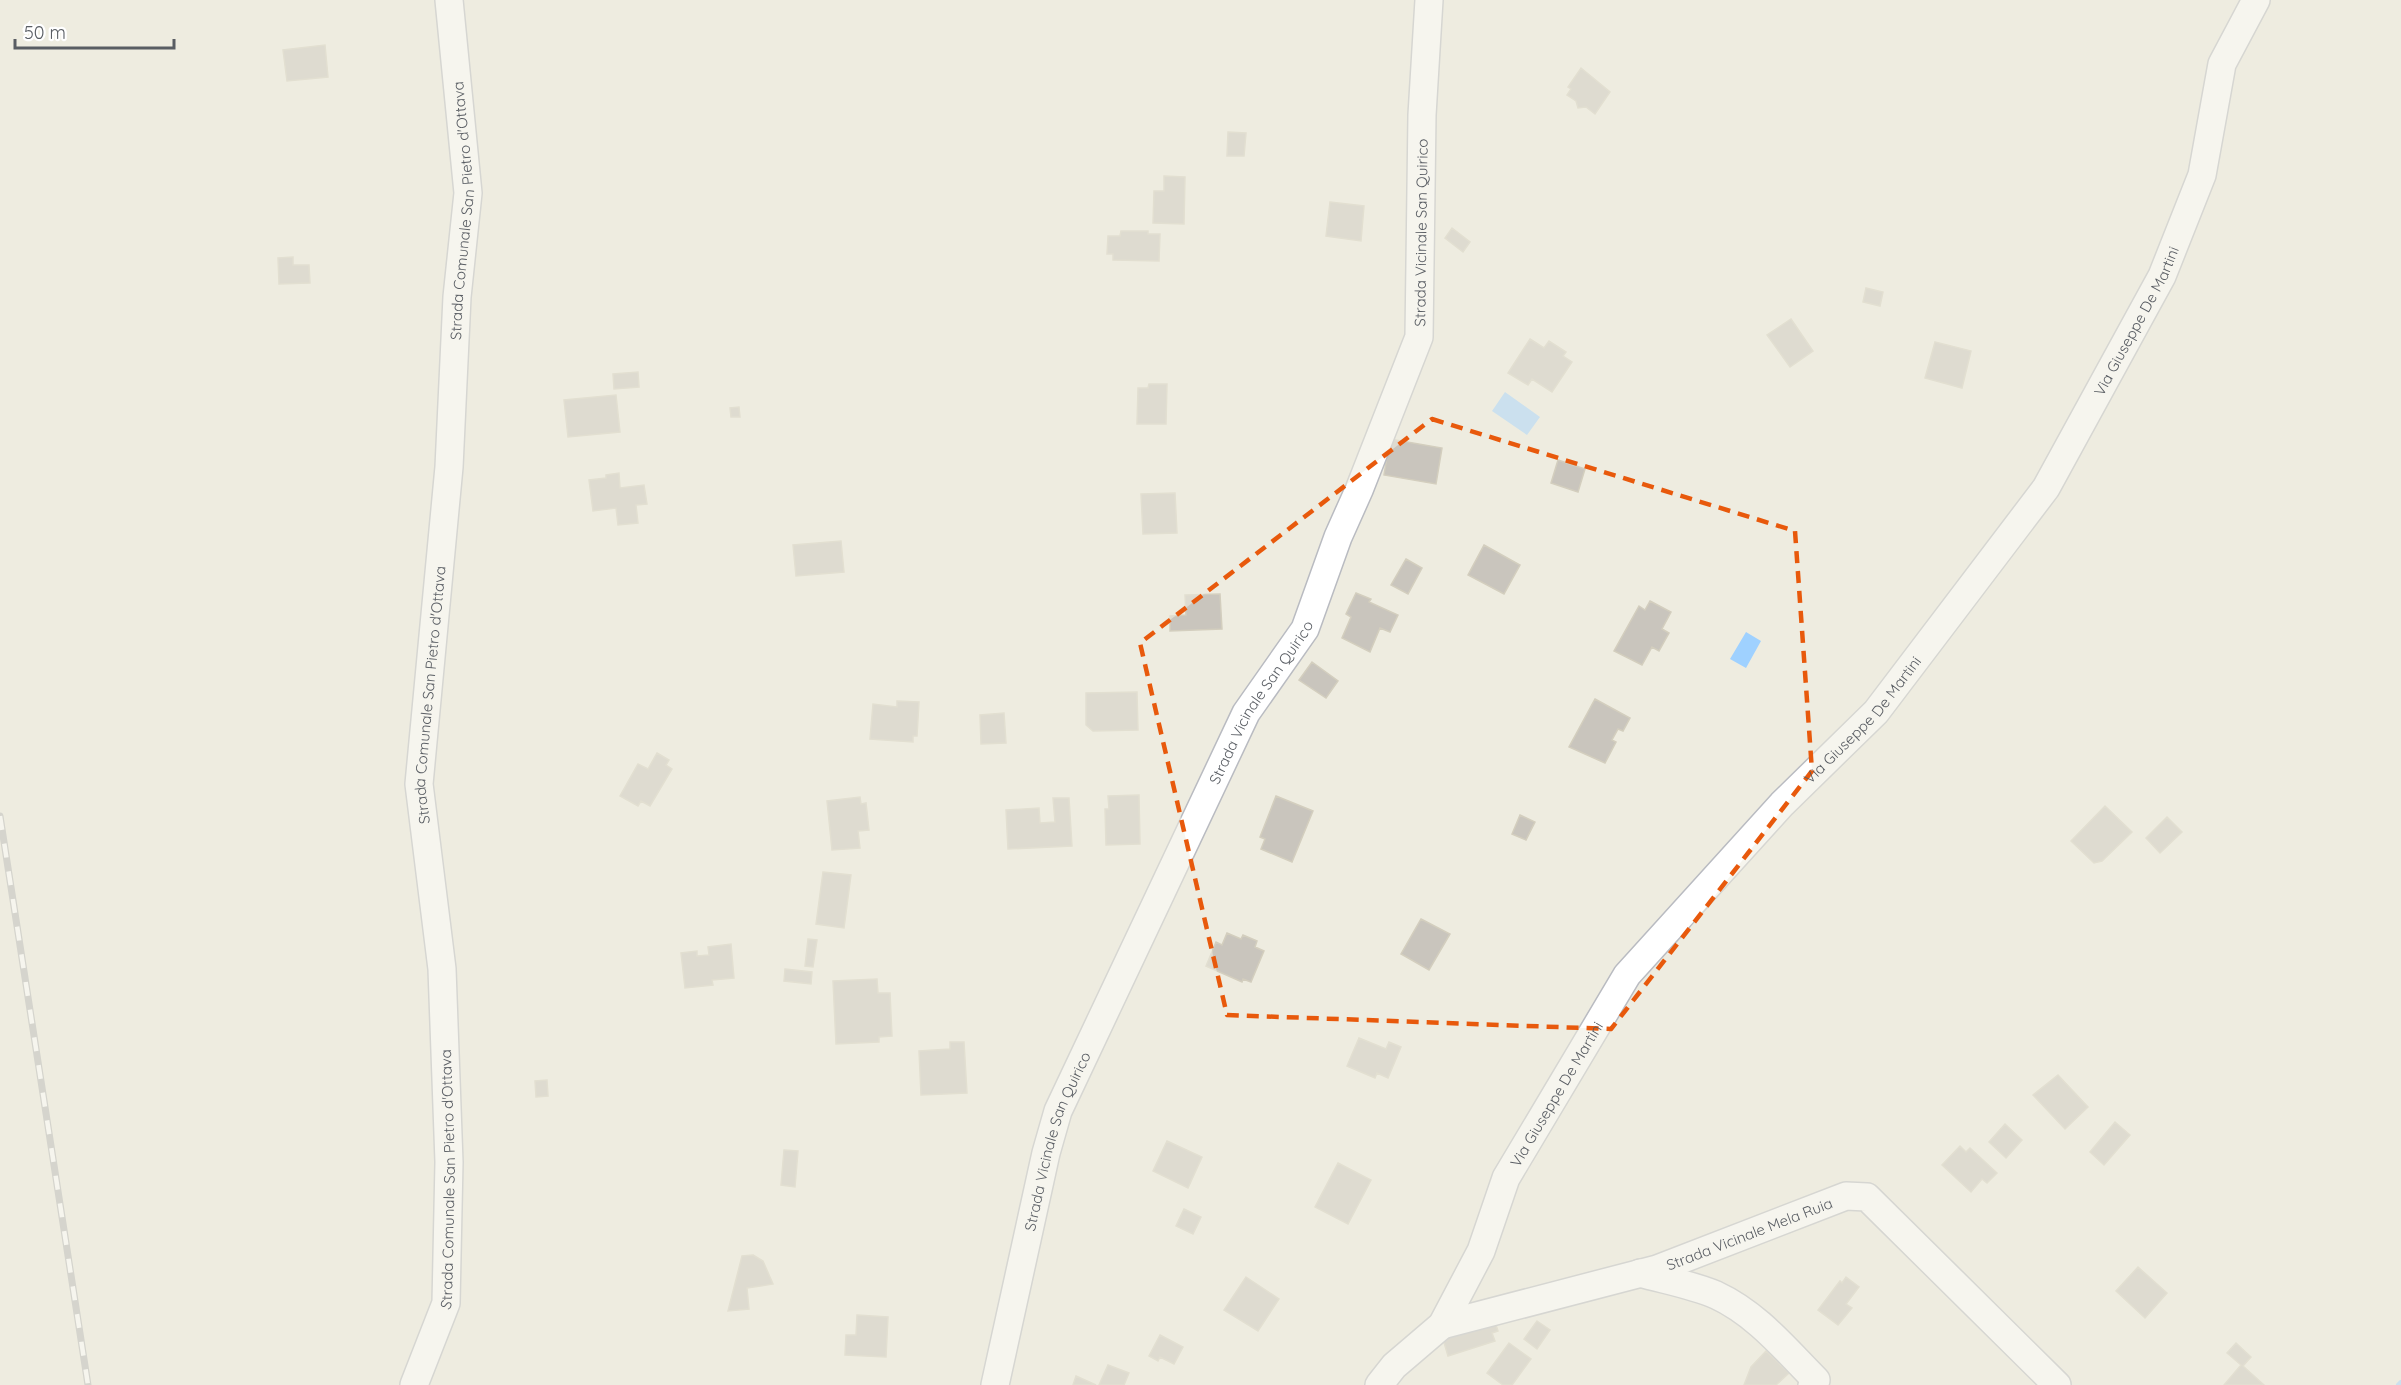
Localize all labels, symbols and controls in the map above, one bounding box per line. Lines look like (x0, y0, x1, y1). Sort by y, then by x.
scale bar (15, 12, 174, 50)
text: 50 m (24, 21, 66, 44)
street label: Strada Comunale San Pietro d'Ottava (445, 81, 478, 340)
street label: Strada Vicinale San Quirico (1410, 139, 1431, 327)
street label: Via Giuseppe De Martini (2089, 243, 2182, 399)
street label: Strada Comunale San Pietro d'Ottava (409, 565, 449, 825)
street label: Strada Vicinale San Quirico (1204, 618, 1317, 787)
street label: Via Giuseppe De Martini (1799, 652, 1925, 787)
street label: Via Giuseppe De Martini (1505, 1018, 1607, 1170)
street label: Strada Vicinale San Quirico (1020, 1048, 1094, 1233)
street label: Strada Comunale San Pietro d'Ottava (435, 1049, 459, 1312)
street label: Strada Vicinale Mela Ruia (1663, 1193, 1835, 1274)

